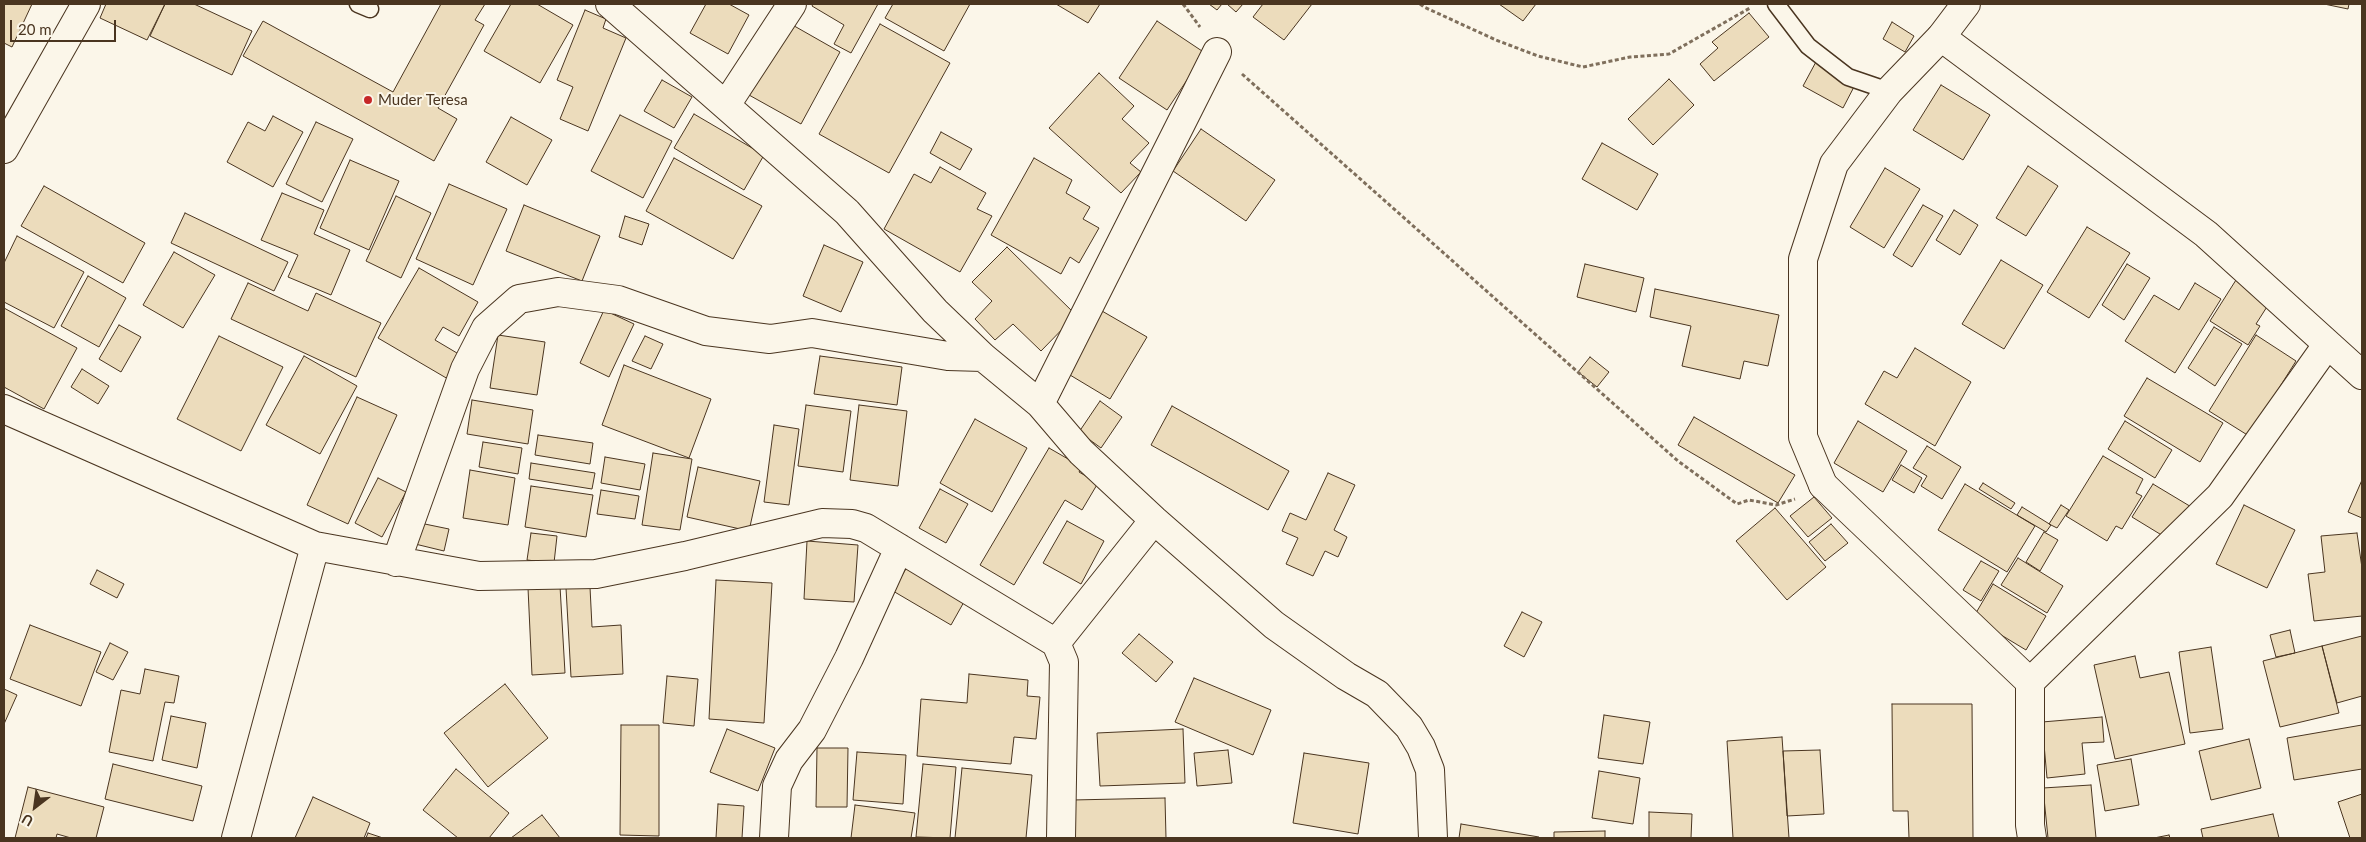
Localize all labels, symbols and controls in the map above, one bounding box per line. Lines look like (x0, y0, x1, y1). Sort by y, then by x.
scale bar (12, 10, 119, 42)
text: 20 m (18, 20, 52, 38)
place label: Muder Teresa (378, 91, 468, 109)
marker: Muder Teresa (362, 94, 374, 106)
north arrow (10, 782, 60, 832)
text: U (18, 810, 36, 830)

